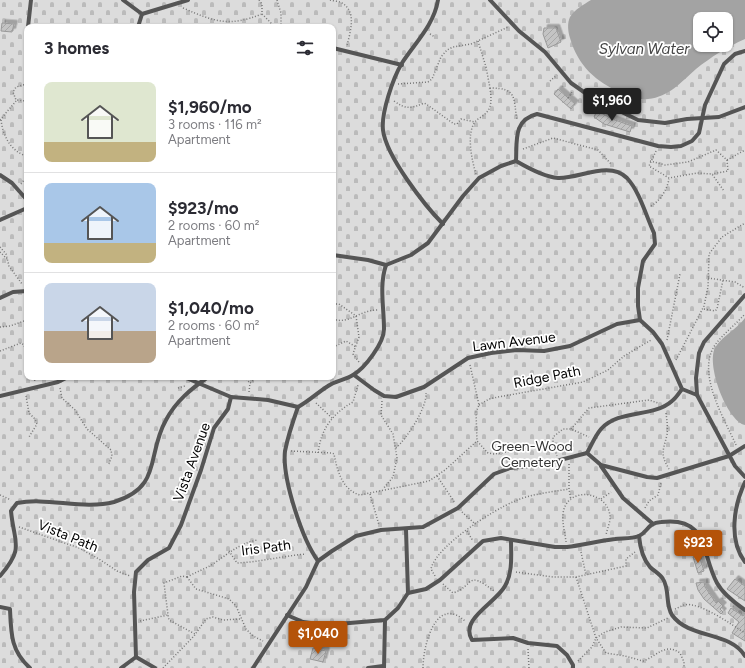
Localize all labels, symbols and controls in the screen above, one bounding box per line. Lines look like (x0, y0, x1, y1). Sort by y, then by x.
map controls (693, 12, 733, 52)
button: locate (693, 12, 733, 52)
icon: filters (294, 37, 316, 59)
text: 3 homes (44, 38, 109, 58)
water label: Sylvan Water (599, 40, 690, 58)
pin: $1,960 (579, 88, 645, 122)
text: $1,960 (592, 93, 632, 108)
text: $1,960/mo (168, 97, 252, 117)
icon: home (76, 98, 124, 146)
text: 3 rooms · 116 m² (168, 117, 262, 132)
text: Apartment (168, 132, 231, 147)
text: $923/mo (168, 198, 239, 218)
icon: home (76, 199, 124, 247)
text: 2 rooms · 60 m² (168, 218, 259, 233)
text: Apartment (168, 233, 231, 248)
text: $1,040/mo (168, 298, 254, 318)
icon: home (76, 299, 124, 347)
text: 2 rooms · 60 m² (168, 318, 259, 333)
street label: Lawn Avenue (471, 328, 557, 356)
text: Apartment (168, 333, 231, 348)
street label: Ridge Path (512, 362, 582, 392)
street label: Vista Avenue (170, 420, 214, 504)
park label: Green-Wood Cemetery (491, 438, 573, 471)
street label: Vista Path (35, 516, 101, 556)
pin: $923 (674, 530, 722, 564)
text: $923 (683, 535, 713, 550)
street label: Iris Path (240, 536, 292, 559)
pin: $1,040 (285, 621, 351, 655)
text: $1,040 (297, 626, 339, 641)

